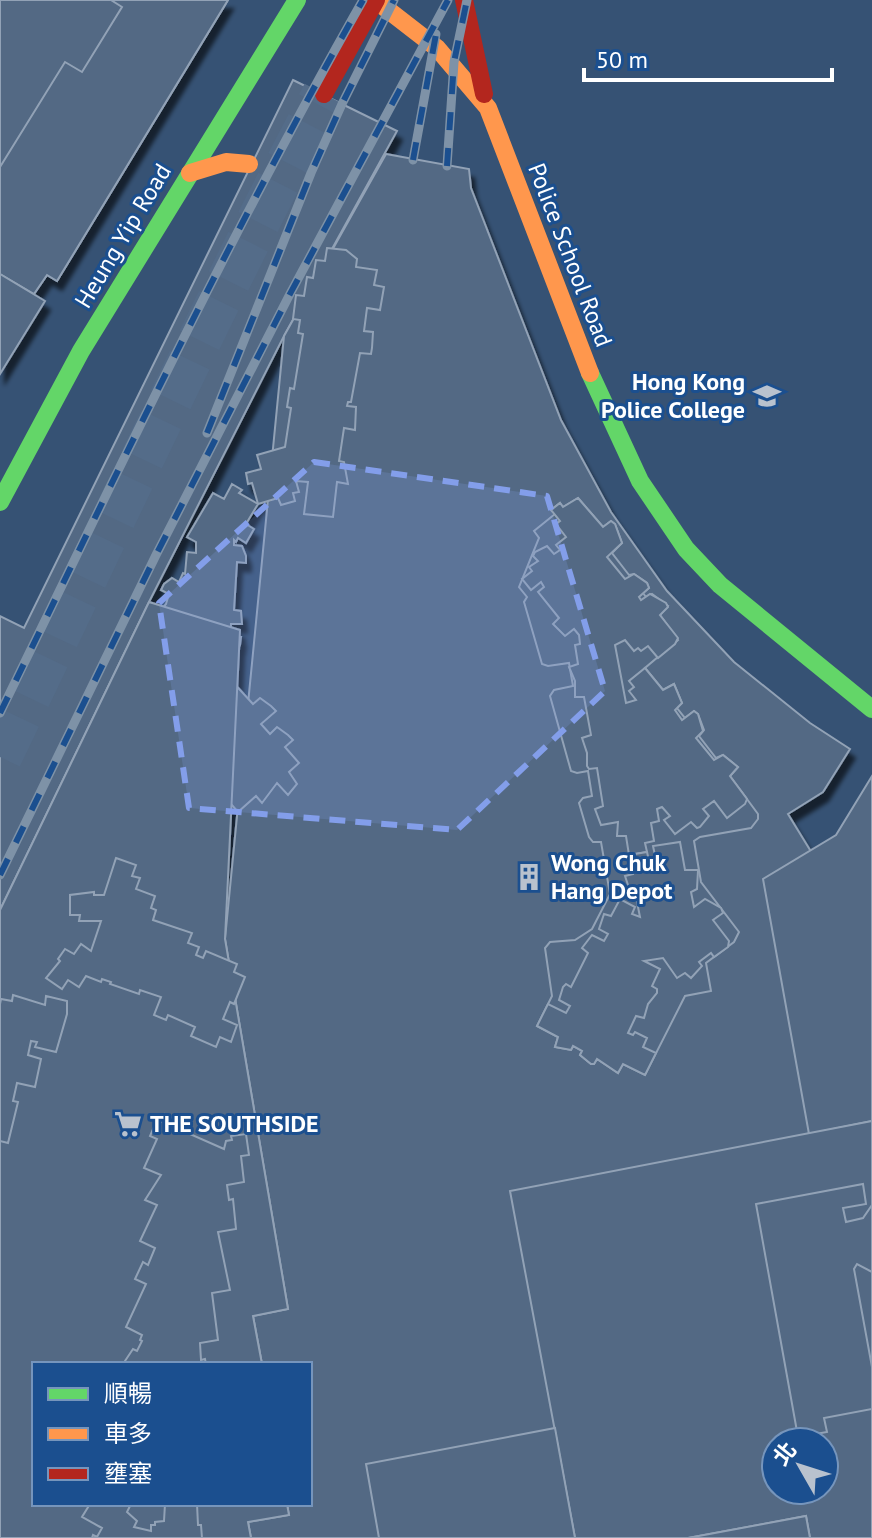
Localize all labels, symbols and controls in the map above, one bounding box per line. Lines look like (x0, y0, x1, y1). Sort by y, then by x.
scale bar (584, 32, 832, 82)
text: 50 m (596, 44, 648, 75)
street label: Heung Yip Road (67, 158, 178, 314)
street label: Police School Road (521, 159, 620, 351)
place label: Hong Kong Police College (601, 366, 745, 425)
school or university icon: Hong Kong Police College (752, 381, 782, 411)
place label: Wong Chuk Hang Depot (551, 847, 673, 906)
building icon: Wong Chuk Hang Depot (514, 862, 544, 892)
place label: THE SOUTHSIDE (150, 1108, 319, 1139)
supermarket icon: THE SOUTHSIDE (113, 1109, 143, 1139)
legend (32, 1362, 312, 1506)
text: 順暢 (104, 1378, 152, 1409)
text: 車多 (104, 1418, 152, 1449)
north arrow (760, 1426, 840, 1506)
text: 北 (767, 1436, 802, 1471)
text: 壅塞 (104, 1458, 152, 1489)

